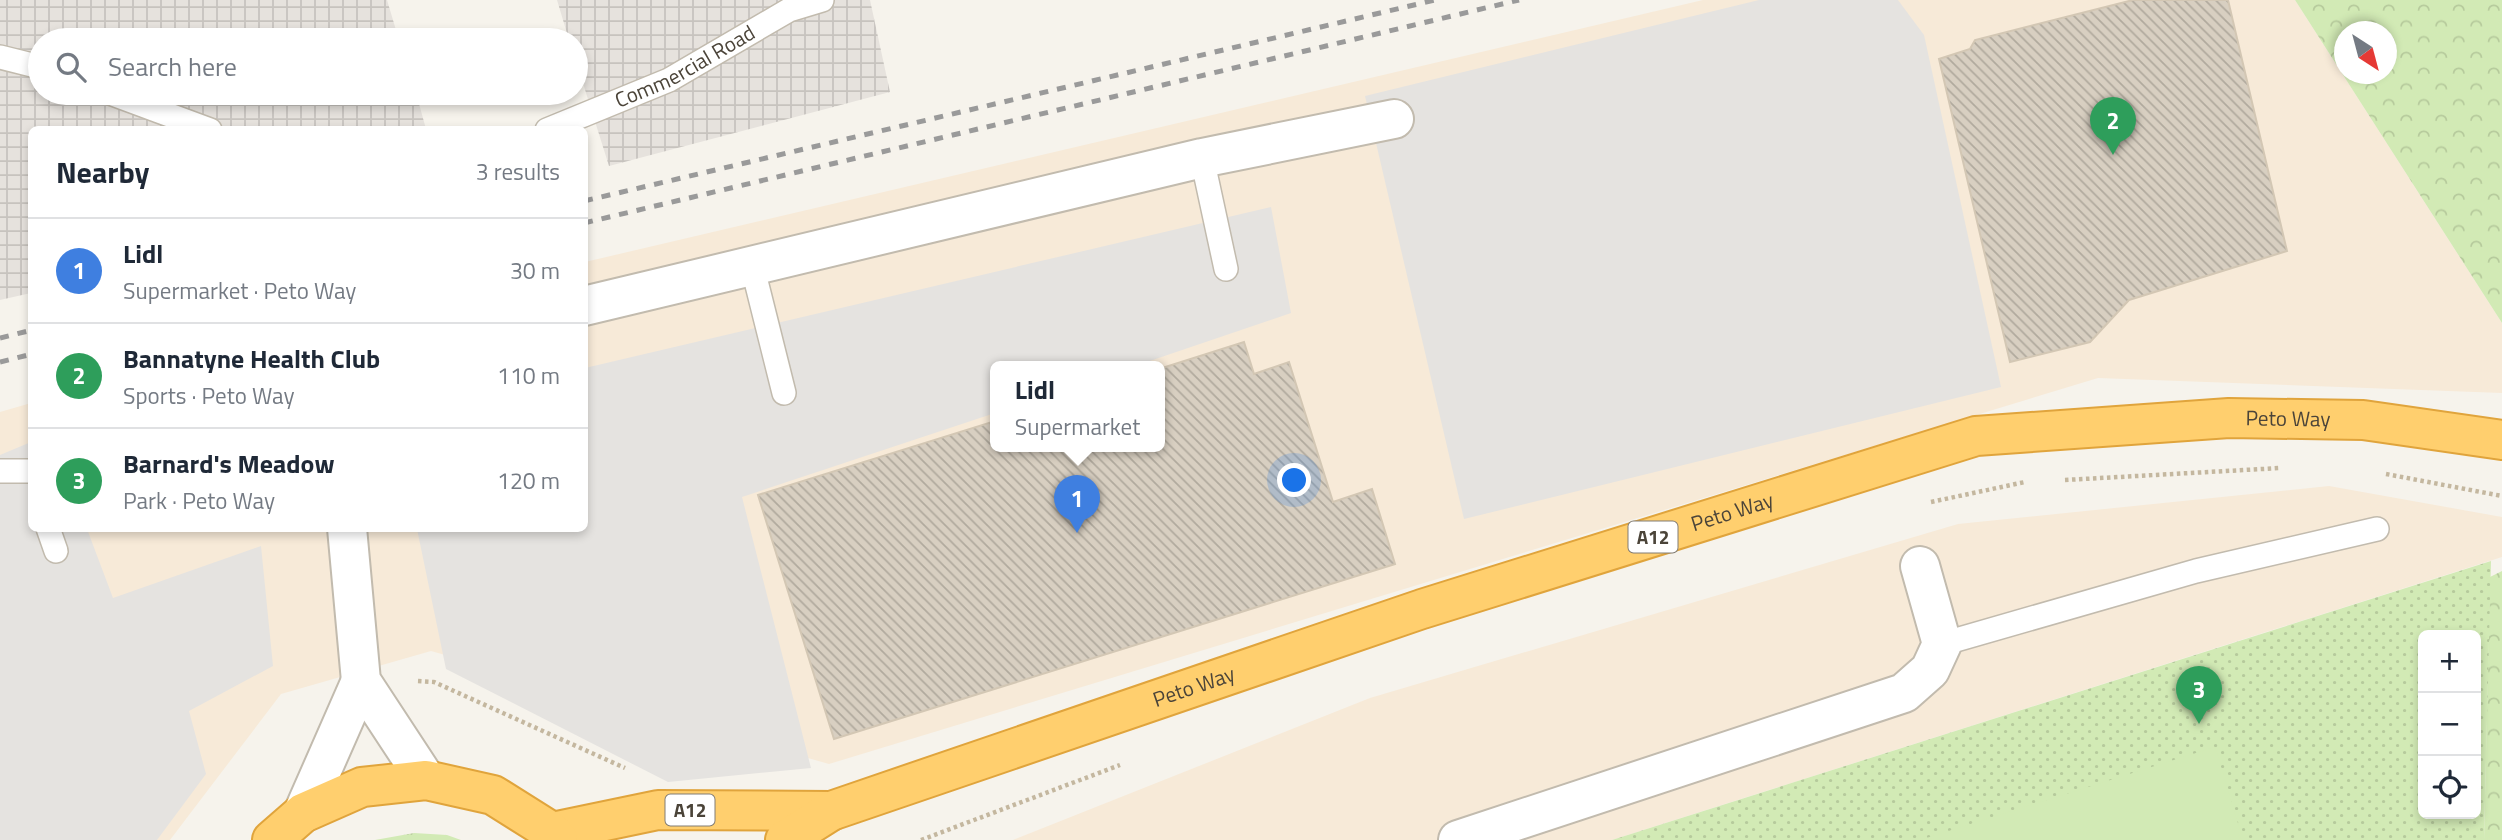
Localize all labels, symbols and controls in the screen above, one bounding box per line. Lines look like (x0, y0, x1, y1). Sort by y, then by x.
street label: Commercial Road (610, 16, 761, 116)
north arrow (2334, 21, 2397, 84)
search box (28, 28, 588, 105)
text: Search here (108, 47, 237, 86)
icon: search (52, 48, 90, 86)
pin: 2 (2090, 97, 2136, 155)
text: Nearby (56, 149, 149, 195)
text: 3 results (476, 154, 560, 189)
text: Lidl (123, 234, 163, 273)
text: 1 (73, 253, 85, 288)
text: 30 m (510, 253, 560, 288)
text: Supermarket · Peto Way (123, 273, 356, 308)
text: Bannatyne Health Club (123, 339, 380, 378)
text: 2 (73, 358, 85, 393)
text: 110 m (497, 358, 560, 393)
popup (990, 361, 1165, 452)
text: Lidl (1015, 370, 1055, 409)
text: Sports · Peto Way (123, 378, 295, 413)
street label: Peto Way (2245, 401, 2331, 435)
text: Supermarket (1015, 409, 1140, 444)
text: Barnard's Meadow (123, 444, 334, 483)
text: 3 (73, 463, 85, 498)
text: 120 m (497, 463, 560, 498)
your location (1277, 463, 1311, 497)
pin: 1 (1054, 475, 1100, 533)
text: Park · Peto Way (123, 483, 275, 518)
street label: Peto Way (1687, 483, 1777, 539)
road number: A12 (1628, 522, 1678, 552)
map controls (2418, 630, 2481, 819)
button: + (2418, 630, 2481, 693)
street label: Peto Way (1148, 657, 1239, 715)
pin: 3 (2176, 666, 2222, 724)
button: − (2418, 693, 2481, 756)
button: locate (2418, 756, 2481, 819)
road number: A12 (666, 794, 714, 825)

